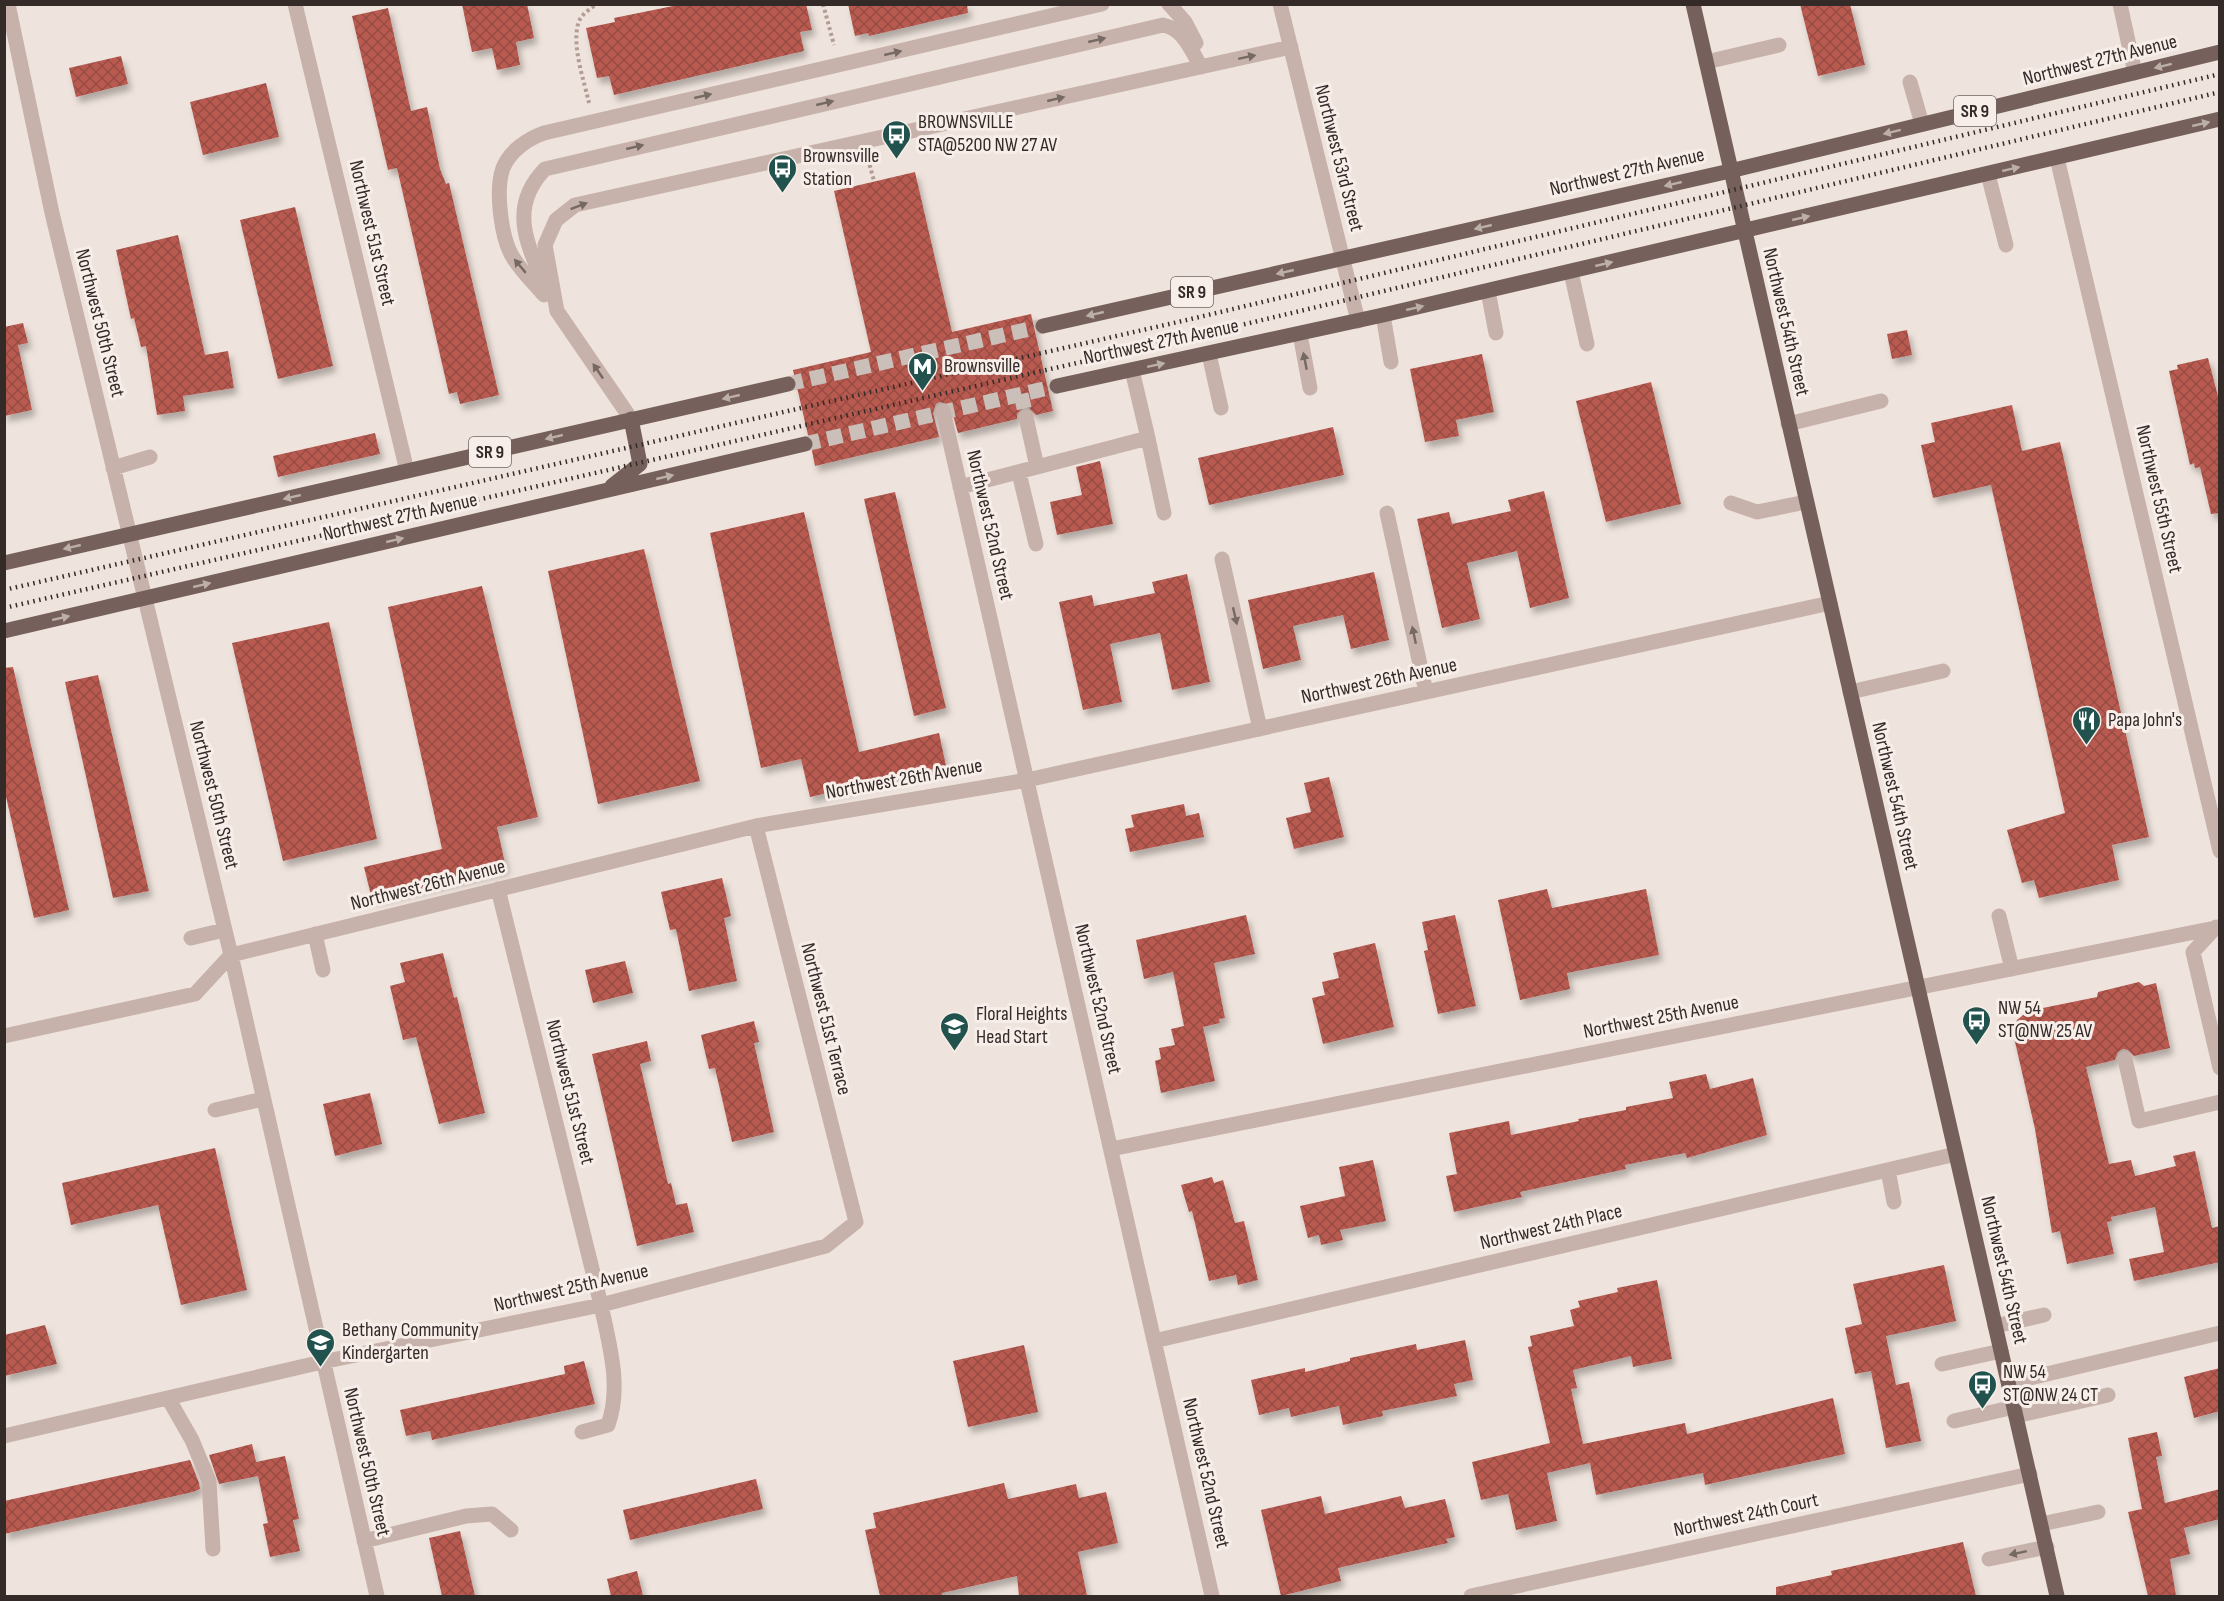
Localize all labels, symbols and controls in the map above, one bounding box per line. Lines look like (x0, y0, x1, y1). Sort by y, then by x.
street label: Northwest 27th Avenue (2020, 29, 2180, 91)
one-way arrow (1088, 35, 1107, 44)
one-way arrow (883, 47, 902, 57)
one-way arrow (1237, 51, 1256, 61)
one-way arrow (2153, 61, 2172, 71)
street label: Northwest 53rd Street (1309, 82, 1369, 234)
one-way arrow (693, 91, 712, 101)
one-way arrow (1047, 94, 1066, 103)
road number: SR 9 (1954, 96, 1996, 126)
one-way arrow (816, 98, 835, 108)
place label: BROWNSVILLE STA@5200 NW 27 AV (918, 110, 1057, 157)
bus stop icon: BROWNSVILLE STA@5200 NW 27 AV (881, 118, 913, 160)
one-way arrow (2192, 118, 2210, 128)
one-way arrow (1882, 127, 1901, 137)
one-way arrow (626, 142, 645, 151)
street label: Northwest 27th Avenue (1547, 143, 1707, 201)
place label: Brownsville Station (803, 144, 879, 191)
bus stop icon: Brownsville Station (766, 152, 798, 194)
street label: Northwest 51st Street (344, 158, 400, 308)
one-way arrow (2002, 163, 2020, 173)
one-way arrow (1664, 179, 1682, 189)
one-way arrow (571, 200, 589, 210)
one-way arrow (1791, 212, 1810, 222)
one-way arrow (1474, 222, 1492, 232)
street label: Northwest 50th Street (70, 246, 130, 400)
street label: Northwest 54th Street (1757, 246, 1815, 398)
one-way arrow (513, 258, 526, 274)
one-way arrow (1595, 258, 1614, 268)
one-way arrow (1276, 267, 1294, 277)
road number: SR 9 (1171, 277, 1213, 307)
one-way arrow (1405, 303, 1424, 312)
one-way arrow (1086, 310, 1104, 320)
street label: Northwest 27th Avenue (1081, 314, 1241, 370)
metro station icon: Brownsville (907, 350, 939, 392)
one-way arrow (1300, 351, 1309, 370)
place label: Brownsville (944, 354, 1020, 378)
one-way arrow (1146, 360, 1165, 369)
one-way arrow (592, 363, 604, 379)
one-way arrow (721, 392, 740, 402)
street label: Northwest 55th Street (2130, 423, 2188, 575)
one-way arrow (544, 433, 563, 442)
road number: SR 9 (469, 437, 511, 467)
street label: Northwest 52nd Street (961, 448, 1019, 602)
one-way arrow (655, 471, 674, 481)
street label: Northwest 27th Avenue (320, 488, 480, 546)
one-way arrow (283, 493, 301, 503)
one-way arrow (386, 535, 405, 544)
one-way arrow (63, 543, 82, 553)
one-way arrow (192, 580, 211, 590)
one-way arrow (1231, 607, 1240, 626)
one-way arrow (52, 613, 71, 623)
one-way arrow (1408, 626, 1418, 644)
street label: Northwest 26th Avenue (1299, 653, 1459, 709)
restaurant icon: Papa John's (2071, 704, 2103, 746)
place label: Papa John's (2108, 708, 2182, 732)
street label: Northwest 50th Street (184, 718, 244, 872)
street label: Northwest 54th Street (1866, 720, 1924, 872)
street label: Northwest 26th Avenue (824, 753, 984, 805)
street label: Northwest 26th Avenue (348, 854, 508, 916)
street label: Northwest 52nd Street (1069, 922, 1127, 1076)
street label: Northwest 51st Terrace (795, 940, 857, 1098)
street label: Northwest 25th Avenue (1581, 990, 1741, 1044)
place label: NW 54 ST@NW 25 AV (1998, 996, 2092, 1043)
place label: Floral Heights Head Start (976, 1002, 1067, 1049)
bus stop icon: NW 54 ST@NW 25 AV (1961, 1004, 1993, 1046)
school or university icon: Floral Heights Head Start (939, 1010, 971, 1052)
street label: Northwest 51st Street (540, 1017, 600, 1167)
street label: Northwest 54th Street (1975, 1194, 2033, 1346)
street label: Northwest 24th Place (1478, 1199, 1624, 1255)
street label: Northwest 25th Avenue (491, 1259, 651, 1317)
place label: Bethany Community Kindergarten (342, 1318, 479, 1365)
school or university icon: Bethany Community Kindergarten (305, 1326, 337, 1368)
place label: NW 54 ST@NW 24 CT (2003, 1360, 2098, 1407)
bus stop icon: NW 54 ST@NW 24 CT (1966, 1368, 1998, 1410)
street label: Northwest 50th Street (338, 1385, 396, 1539)
street label: Northwest 52nd Street (1177, 1396, 1235, 1550)
street label: Northwest 24th Court (1671, 1488, 1821, 1542)
one-way arrow (2008, 1549, 2027, 1559)

